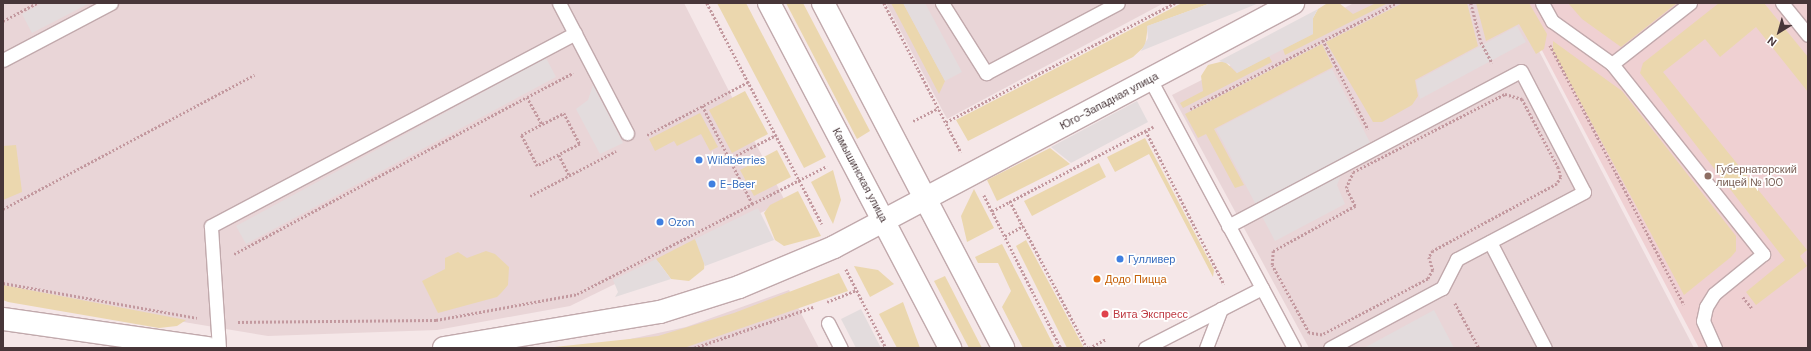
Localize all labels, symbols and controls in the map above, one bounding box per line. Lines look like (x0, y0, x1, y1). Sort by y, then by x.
north arrow (1759, 12, 1799, 52)
text: N (1764, 34, 1779, 50)
street label: Юго-Западная улица (1058, 69, 1160, 133)
street label: Камышинская улица (830, 126, 890, 224)
place label: Wildberries (707, 153, 765, 167)
marker: Wildberries (694, 155, 704, 165)
place label: Губернаторский лицей № 100 (1716, 163, 1797, 189)
marker: Губернаторский лицей № 100 (1703, 171, 1713, 181)
place label: E-Beer (720, 177, 755, 191)
marker: E-Beer (707, 179, 717, 189)
place label: Ozon (668, 215, 694, 229)
marker: Ozon (655, 217, 665, 227)
place label: Гулливер (1128, 252, 1175, 266)
marker: Гулливер (1115, 254, 1125, 264)
place label: Додо Пицца (1105, 272, 1167, 286)
marker: Додо Пицца (1092, 274, 1102, 284)
place label: Вита Экспресс (1113, 307, 1188, 321)
marker: Вита Экспресс (1100, 309, 1110, 319)

